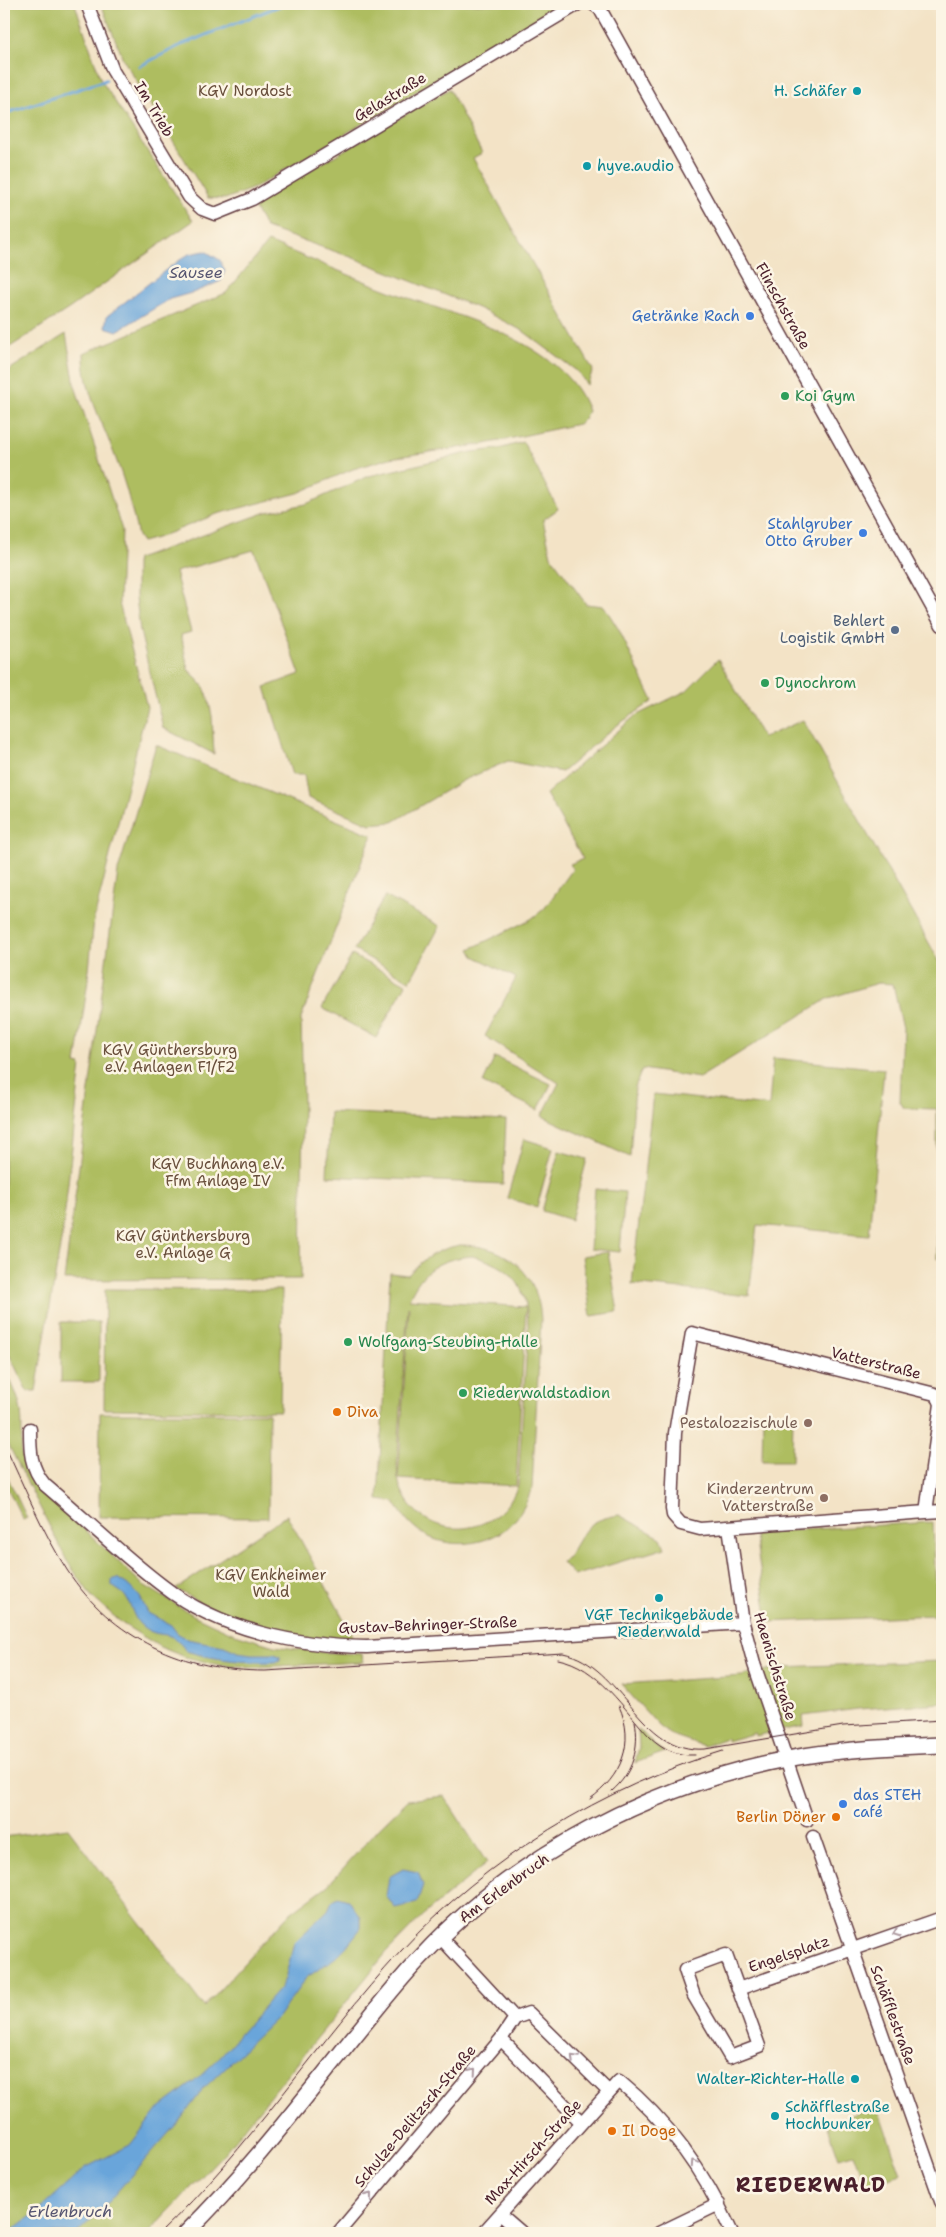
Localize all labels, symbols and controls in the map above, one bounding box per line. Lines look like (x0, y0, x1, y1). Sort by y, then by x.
street label: Gelastraße (350, 68, 430, 126)
street label: Im Trieb (130, 77, 178, 141)
park label: KGV Nordost (198, 81, 292, 101)
place label: H. Schäfer (774, 81, 847, 101)
marker: H. Schäfer (851, 85, 863, 97)
place label: hyve.audio (597, 156, 674, 176)
marker: hyve.audio (581, 160, 593, 172)
street label: Flinschstraße (751, 259, 815, 353)
water label: Sausee (169, 262, 223, 283)
place label: Getränke Rach (632, 306, 740, 326)
marker: Getränke Rach (744, 310, 756, 322)
place label: Koi Gym (795, 386, 855, 406)
marker: Koi Gym (779, 390, 791, 402)
place label: Stahlgruber Otto Gruber (765, 514, 853, 551)
marker: Stahlgruber Otto Gruber (857, 527, 869, 539)
place label: Behlert Logistik GmbH (780, 611, 885, 648)
marker: Behlert Logistik GmbH (889, 624, 901, 636)
place label: Dynochrom (775, 673, 856, 693)
marker: Dynochrom (759, 677, 771, 689)
park label: KGV Günthersburg e.V. Anlagen F1/F2 (103, 1040, 237, 1077)
park label: KGV Buchhang e.V. Ffm Anlage IV (151, 1154, 285, 1191)
park label: KGV Günthersburg e.V. Anlage G (116, 1226, 250, 1263)
place label: Wolfgang-Steubing-Halle (358, 1332, 538, 1352)
marker: Wolfgang-Steubing-Halle (342, 1336, 354, 1348)
street label: Vatterstraße (829, 1342, 923, 1384)
place label: Riederwaldstadion (473, 1383, 610, 1403)
marker: Riederwaldstadion (457, 1387, 469, 1399)
place label: Diva (347, 1402, 379, 1422)
marker: Diva (331, 1406, 343, 1418)
place label: Pestalozzischule (680, 1413, 798, 1433)
marker: Pestalozzischule (802, 1417, 814, 1429)
place label: Kinderzentrum Vatterstraße (707, 1479, 814, 1516)
marker: Kinderzentrum Vatterstraße (818, 1492, 830, 1504)
park label: KGV Enkheimer Wald (215, 1565, 327, 1602)
marker: VGF Technikgebäude Riederwald (653, 1592, 665, 1604)
place label: VGF Technikgebäude Riederwald (584, 1605, 734, 1642)
street label: Haenischstraße (749, 1609, 801, 1723)
street label: Gustav-Behringer-Straße (338, 1612, 518, 1638)
place label: das STEH café (853, 1785, 921, 1822)
marker: das STEH café (837, 1798, 849, 1810)
place label: Berlin Döner (736, 1807, 826, 1827)
marker: Berlin Döner (830, 1811, 842, 1823)
street label: Am Erlenbruch (455, 1848, 553, 1928)
one-way arrow (893, 1927, 901, 1937)
street label: Engelsplatz (746, 1931, 832, 1977)
street label: Schäfflestraße (866, 1962, 920, 2068)
street label: Schulze-Delitzsch-Straße (349, 2041, 481, 2191)
one-way arrow (571, 2054, 580, 2063)
one-way arrow (468, 2068, 477, 2077)
place label: Walter-Richter-Halle (697, 2069, 845, 2089)
marker: Walter-Richter-Halle (849, 2073, 861, 2085)
street label: Max-Hirsch-Straße (480, 2095, 586, 2209)
place label: Schäfflestraße Hochbunker (785, 2097, 890, 2134)
marker: Schäfflestraße Hochbunker (769, 2110, 781, 2122)
place label: Il Doge (622, 2121, 676, 2141)
marker: Il Doge (606, 2125, 618, 2137)
one-way arrow (691, 2159, 700, 2169)
district label: RIEDERWALD (736, 2172, 886, 2198)
one-way arrow (363, 2192, 372, 2201)
water label: Erlenbruch (28, 2201, 112, 2222)

